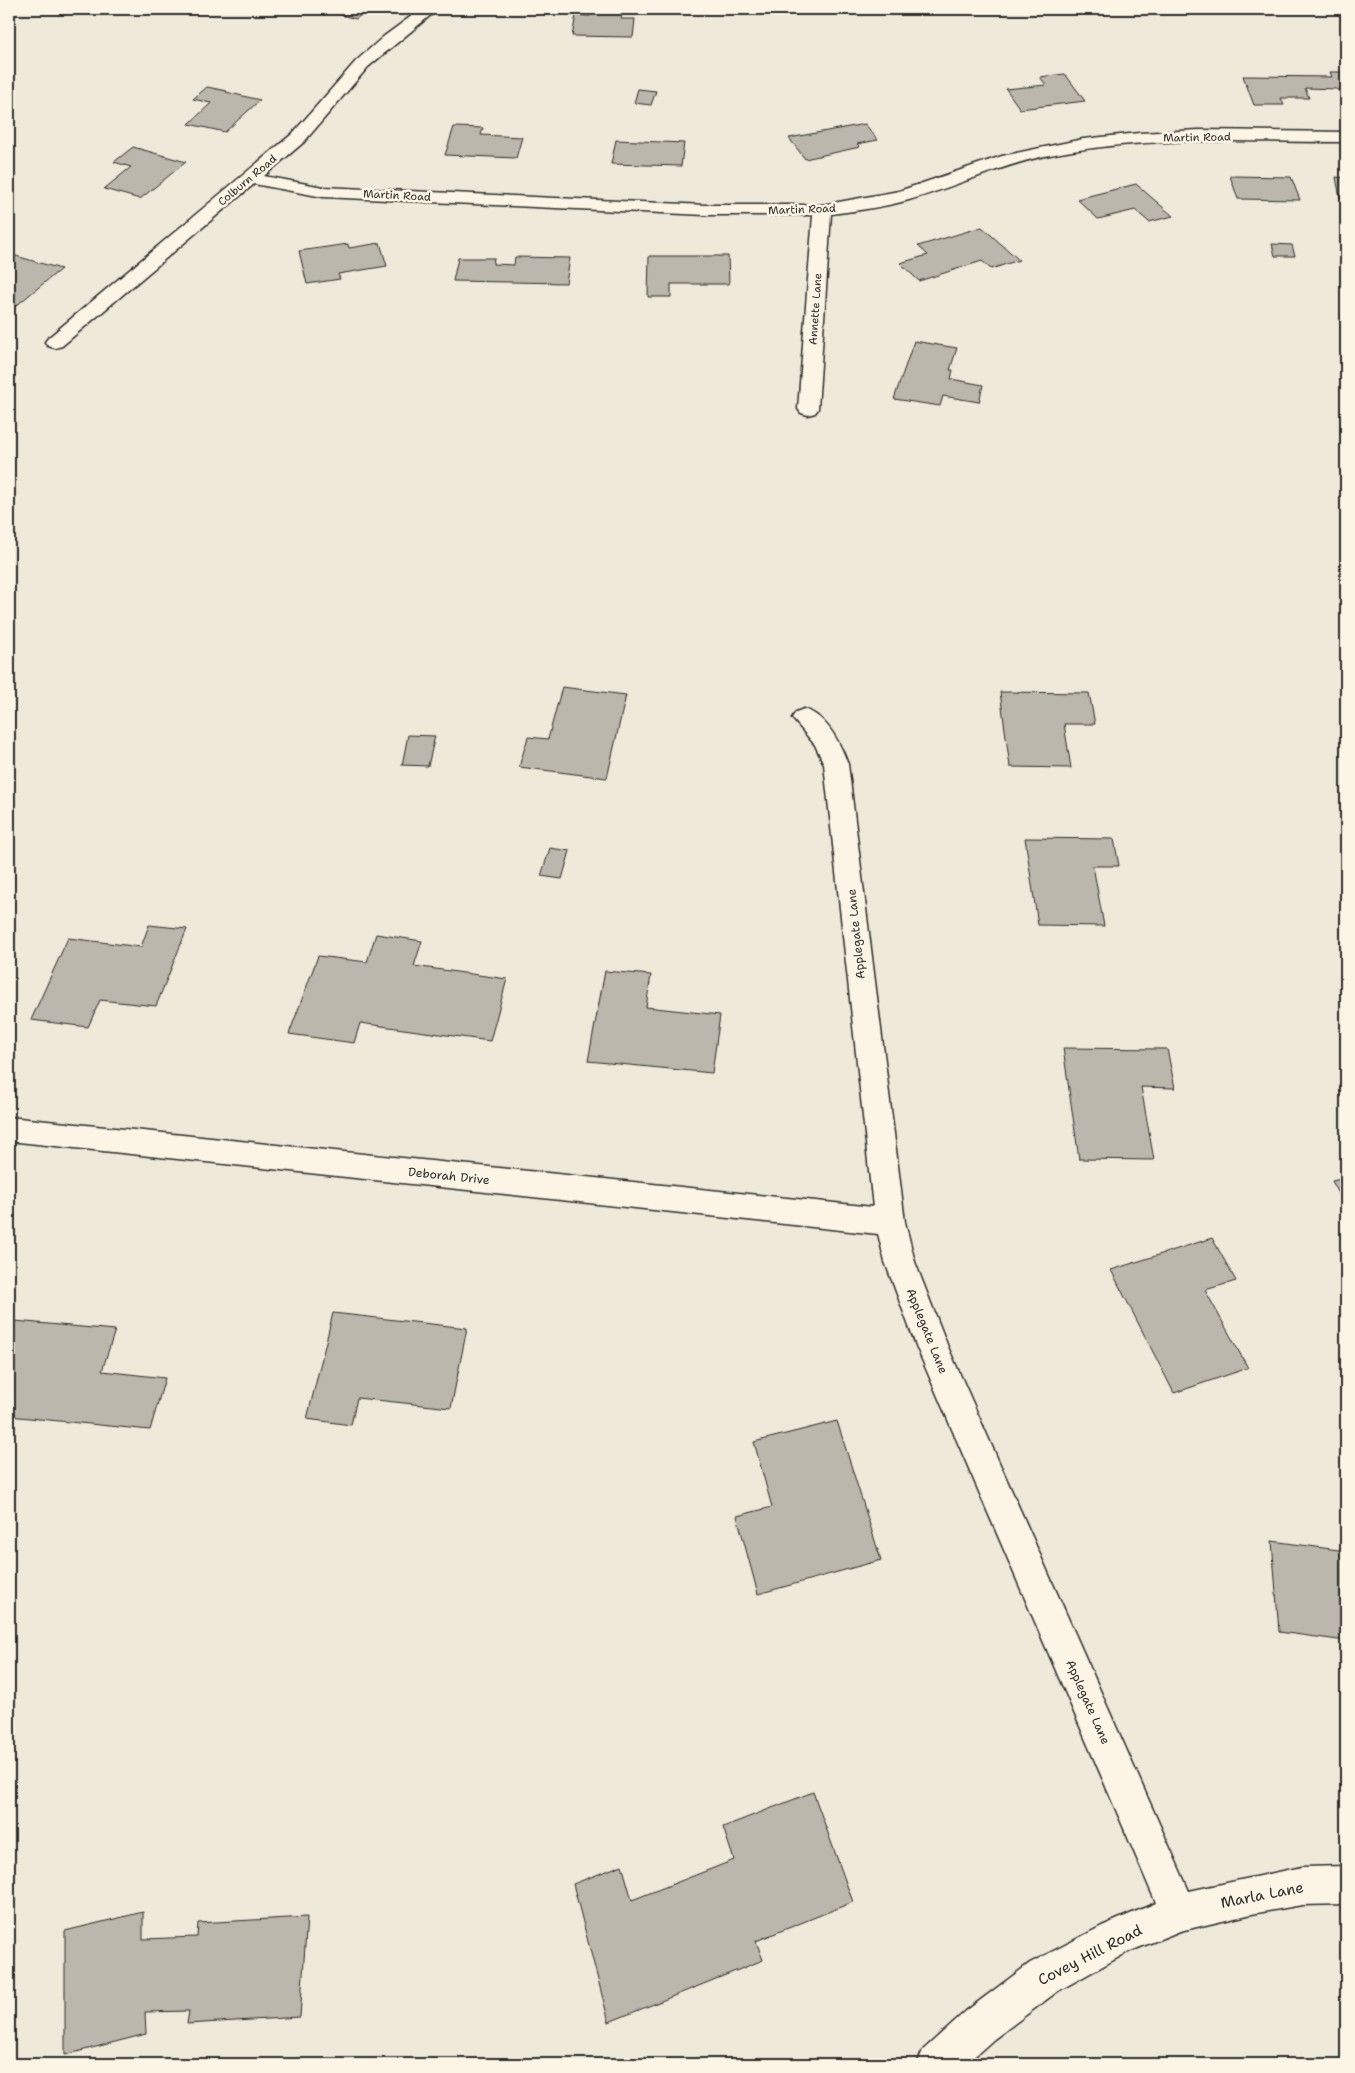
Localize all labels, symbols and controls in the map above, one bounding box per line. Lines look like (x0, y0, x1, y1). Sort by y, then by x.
street label: Martin Road (1163, 129, 1231, 146)
street label: Colburn Road (215, 151, 280, 209)
street label: Martin Road (363, 186, 431, 205)
street label: Martin Road (768, 201, 836, 218)
street label: Annette Lane (806, 273, 825, 346)
street label: Applegate Lane (843, 888, 869, 980)
street label: Deborah Drive (407, 1164, 491, 1188)
street label: Applegate Lane (903, 1286, 951, 1376)
street label: Applegate Lane (1062, 1657, 1114, 1747)
street label: Marla Lane (1219, 1877, 1305, 1913)
street label: Covey Hill Road (1035, 1920, 1146, 1990)

